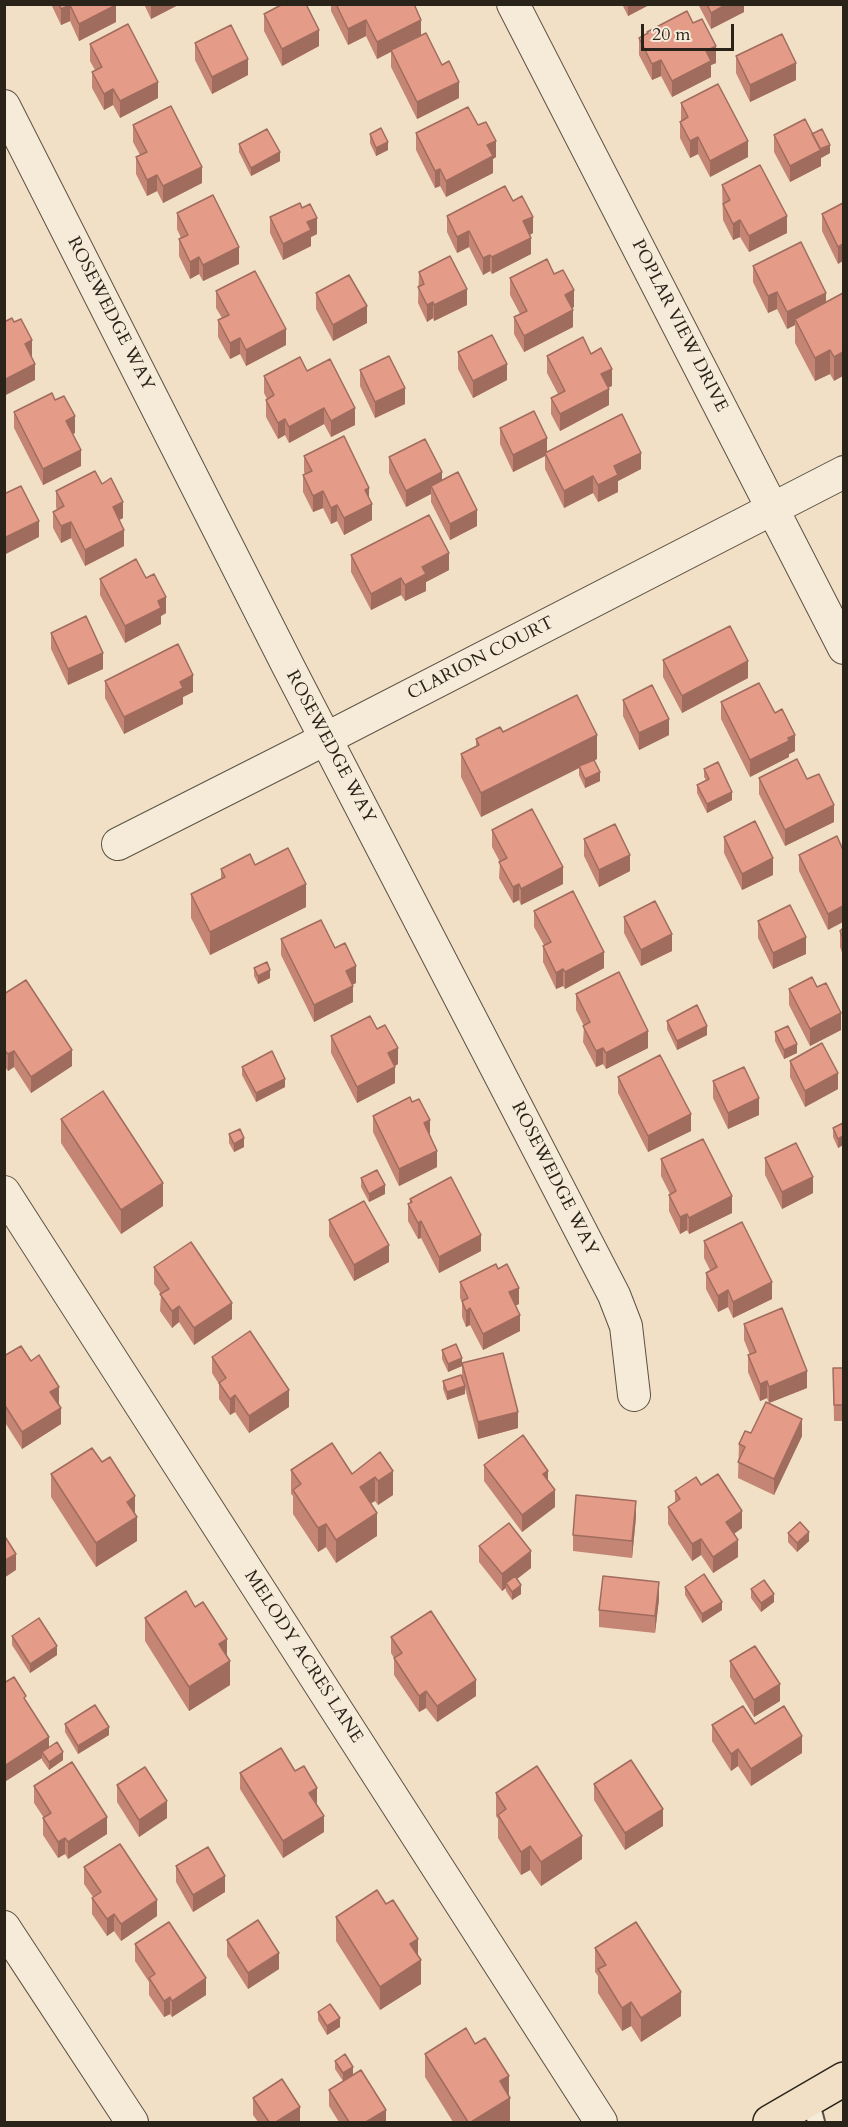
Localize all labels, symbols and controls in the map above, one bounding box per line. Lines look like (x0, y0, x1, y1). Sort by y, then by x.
scale bar (644, 12, 737, 50)
text: 20 m (652, 22, 691, 47)
street label: ROSEWEDGE WAY (62, 233, 158, 395)
street label: POPLAR VIEW DRIVE (626, 236, 732, 416)
street label: CLARION COURT (404, 613, 558, 705)
street label: ROSEWEDGE WAY (281, 667, 379, 827)
street label: ROSEWEDGE WAY (506, 1098, 602, 1260)
street label: MELODY ACRES LANE (239, 1567, 367, 1747)

